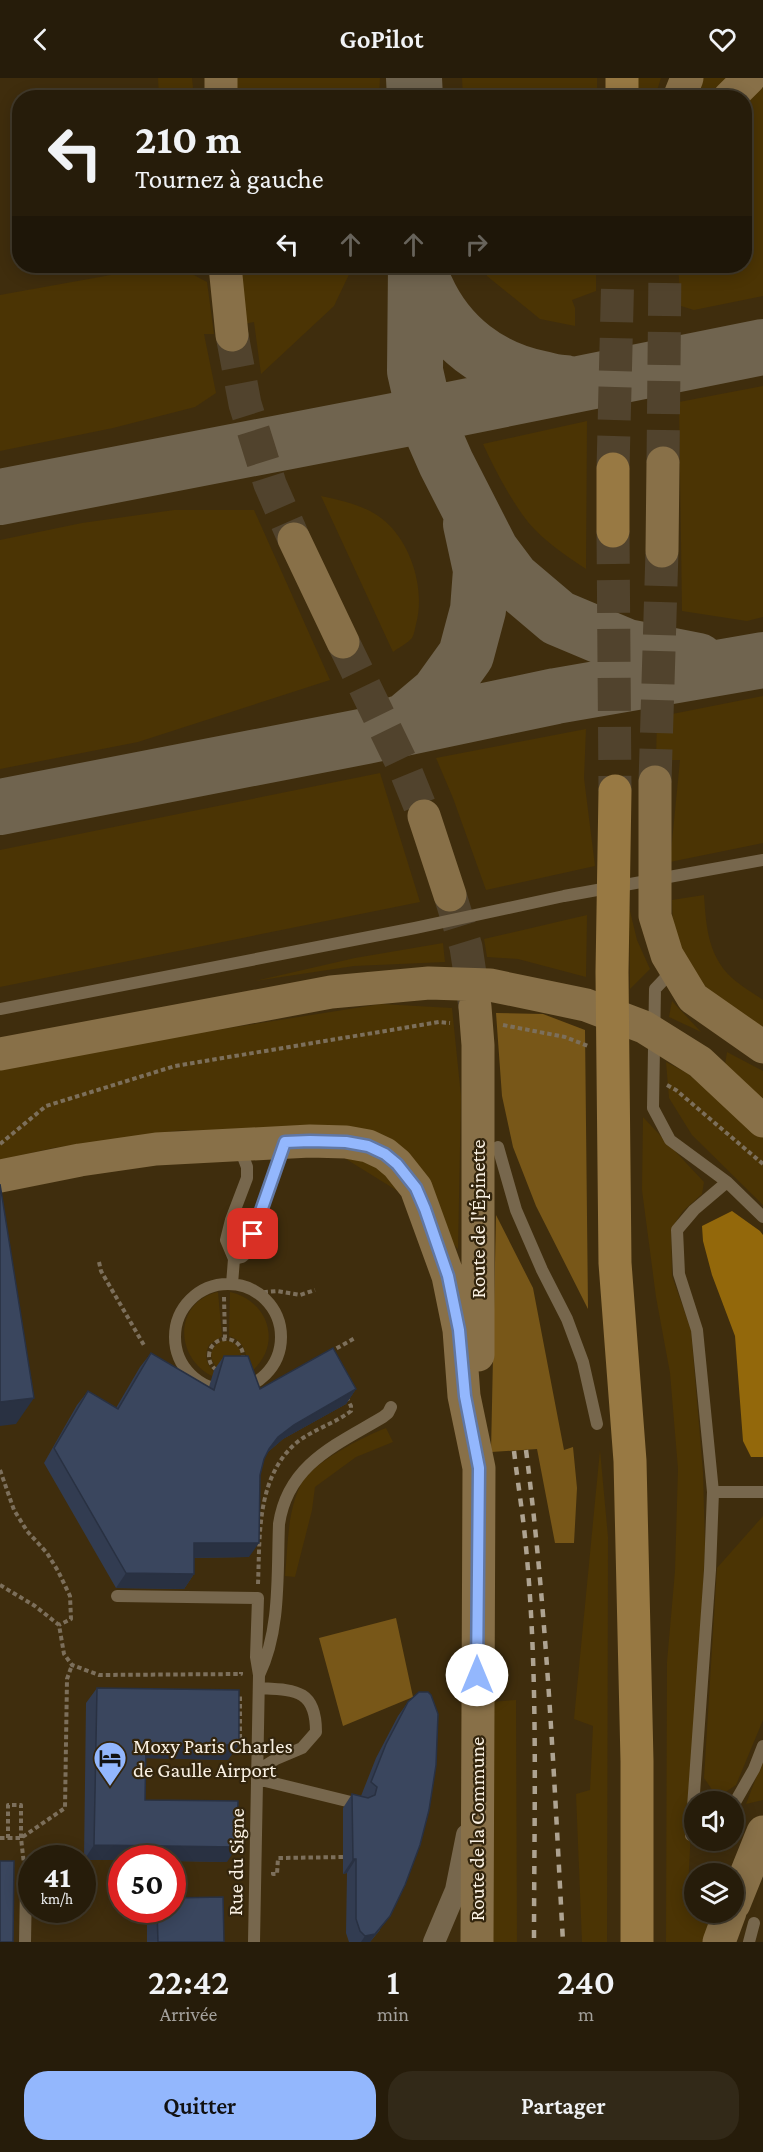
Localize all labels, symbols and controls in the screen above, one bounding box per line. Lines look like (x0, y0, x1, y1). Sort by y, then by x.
icon: back (24, 23, 57, 56)
icon: heart (706, 23, 739, 56)
text: GoPilot (340, 24, 423, 54)
icon: left (36, 114, 114, 192)
text: 210 m (135, 115, 241, 162)
text: Tournez à gauche (135, 164, 324, 194)
icon: left (271, 228, 304, 261)
icon: ahead (334, 228, 367, 261)
icon: ahead (397, 228, 430, 261)
icon: right (460, 228, 493, 261)
street label: Route de l'Épinette (466, 1140, 490, 1298)
pin (227, 1208, 278, 1259)
icon: arrive (236, 1217, 269, 1250)
position arrow (445, 1643, 509, 1707)
place label: Moxy Paris Charles de Gaulle Airport (133, 1734, 293, 1782)
street label: Route de la Commune (465, 1737, 489, 1921)
hotel icon: Moxy Paris Charles de Gaulle Airport (92, 1740, 128, 1787)
map controls (684, 1791, 744, 1923)
button: sound (684, 1791, 744, 1851)
street label: Rue du Signe (223, 1808, 249, 1916)
speed limit sign: 50 (108, 1845, 186, 1923)
text: 41 (43, 1860, 71, 1893)
button: layers (684, 1863, 744, 1923)
text: km/h (41, 1891, 73, 1907)
text: 22:42 (148, 1962, 229, 2002)
text: 1 (387, 1962, 400, 2002)
text: 240 (557, 1962, 615, 2002)
text: Arrivée (160, 2003, 217, 2025)
text: min (377, 2003, 409, 2025)
text: m (578, 2003, 594, 2025)
button: Quitter (24, 2071, 376, 2140)
button: Partager (388, 2071, 739, 2140)

